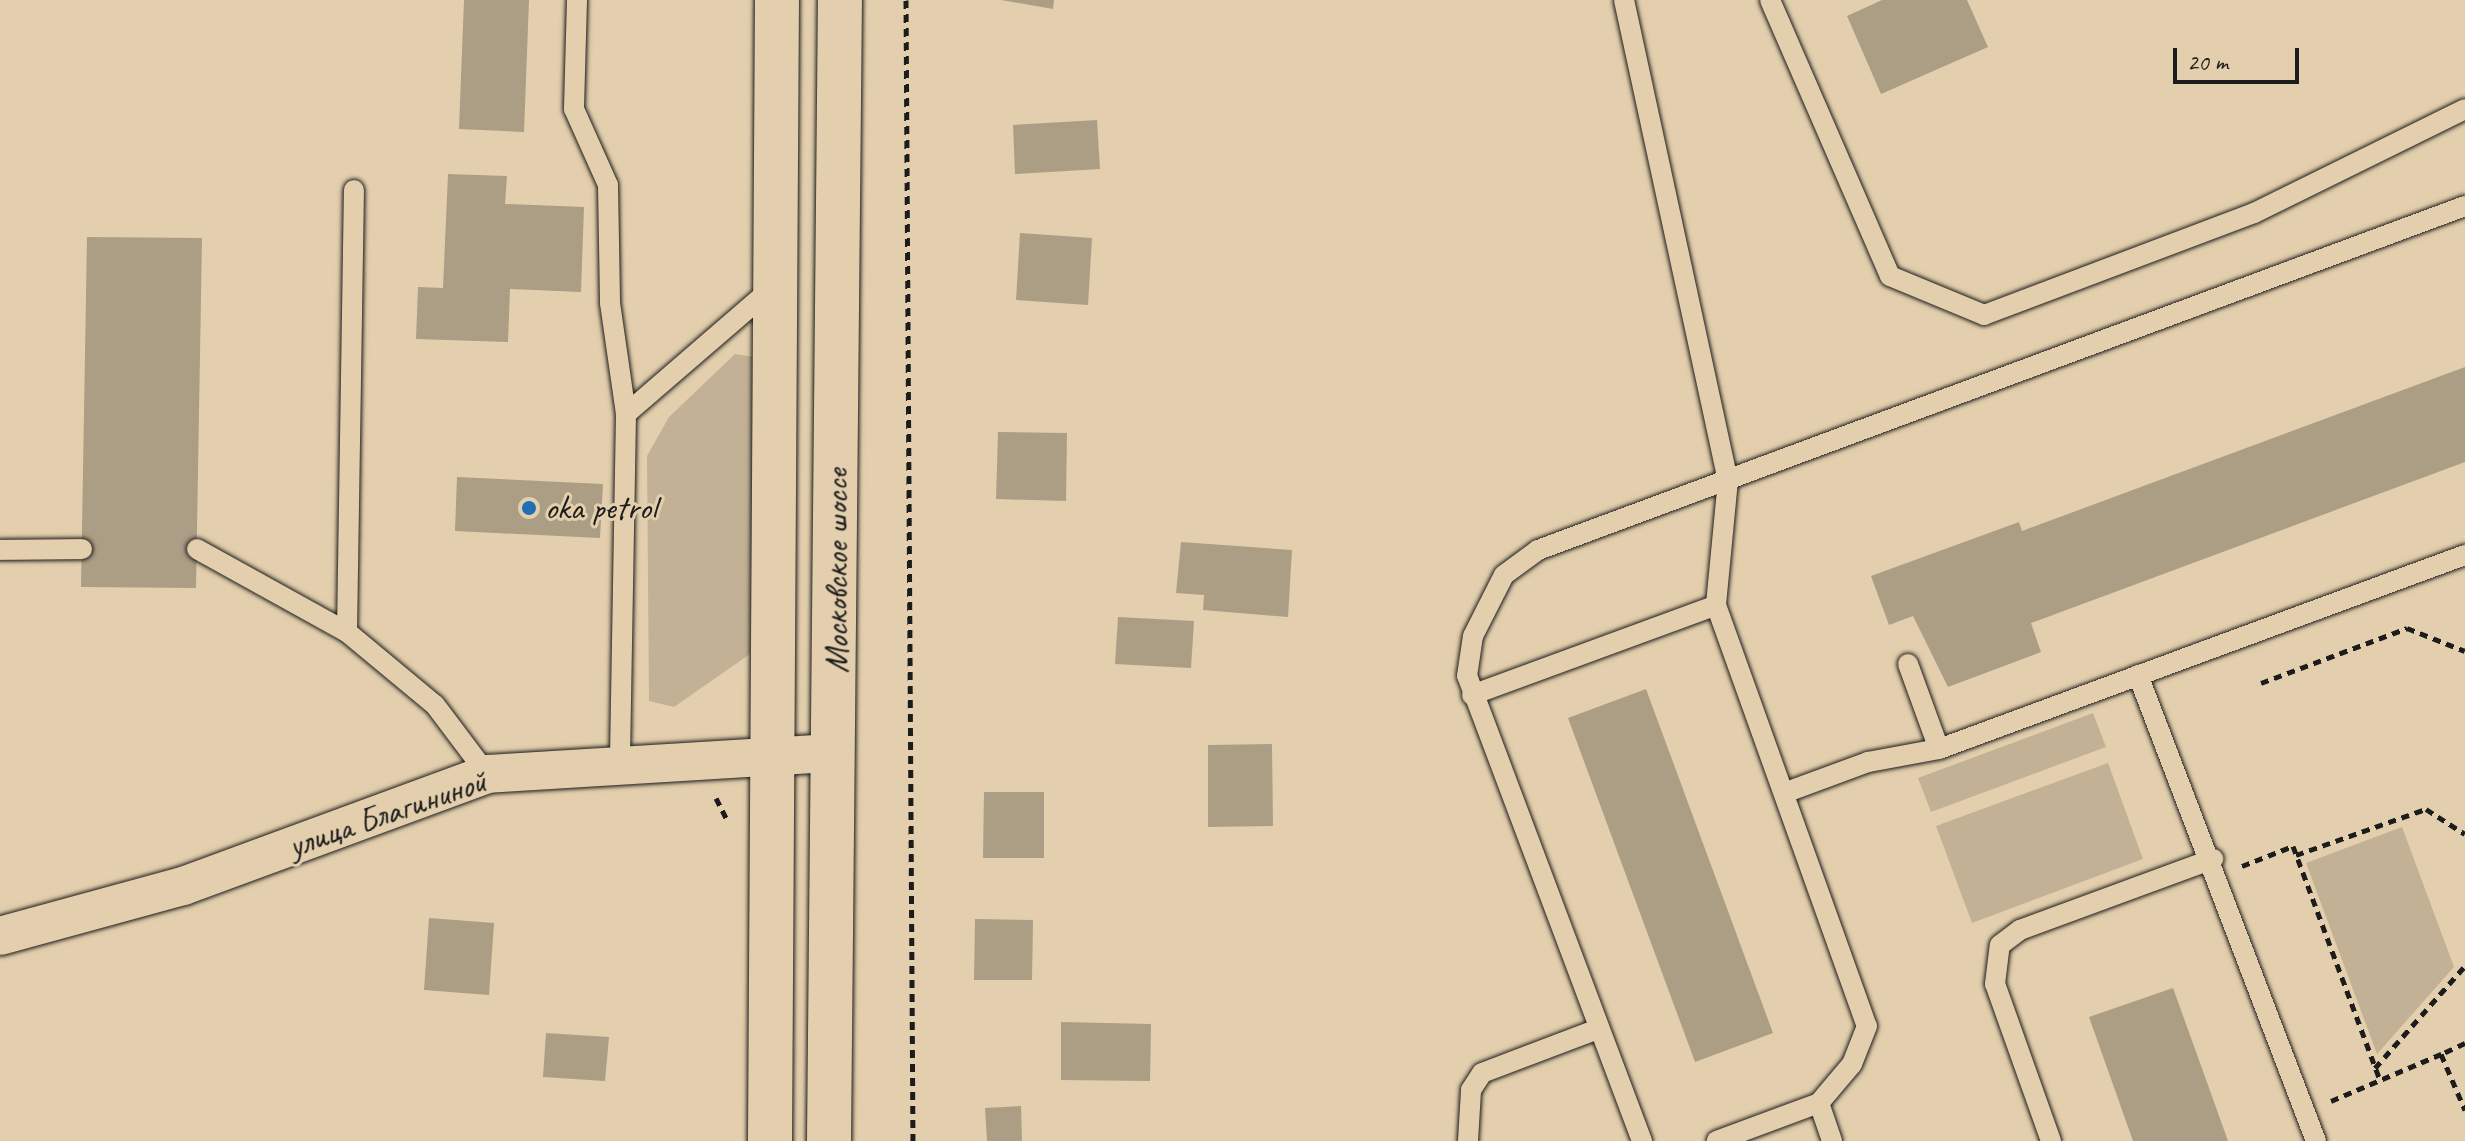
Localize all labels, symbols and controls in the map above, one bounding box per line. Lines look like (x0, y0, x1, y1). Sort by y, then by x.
scale bar (2177, 32, 2303, 82)
text: 20 m (2187, 47, 2228, 77)
street label: Московское шоссе (816, 468, 856, 674)
place label: oka petrol (545, 488, 656, 528)
marker: oka petrol (520, 499, 538, 517)
street label: улица Благининой (282, 760, 492, 866)

